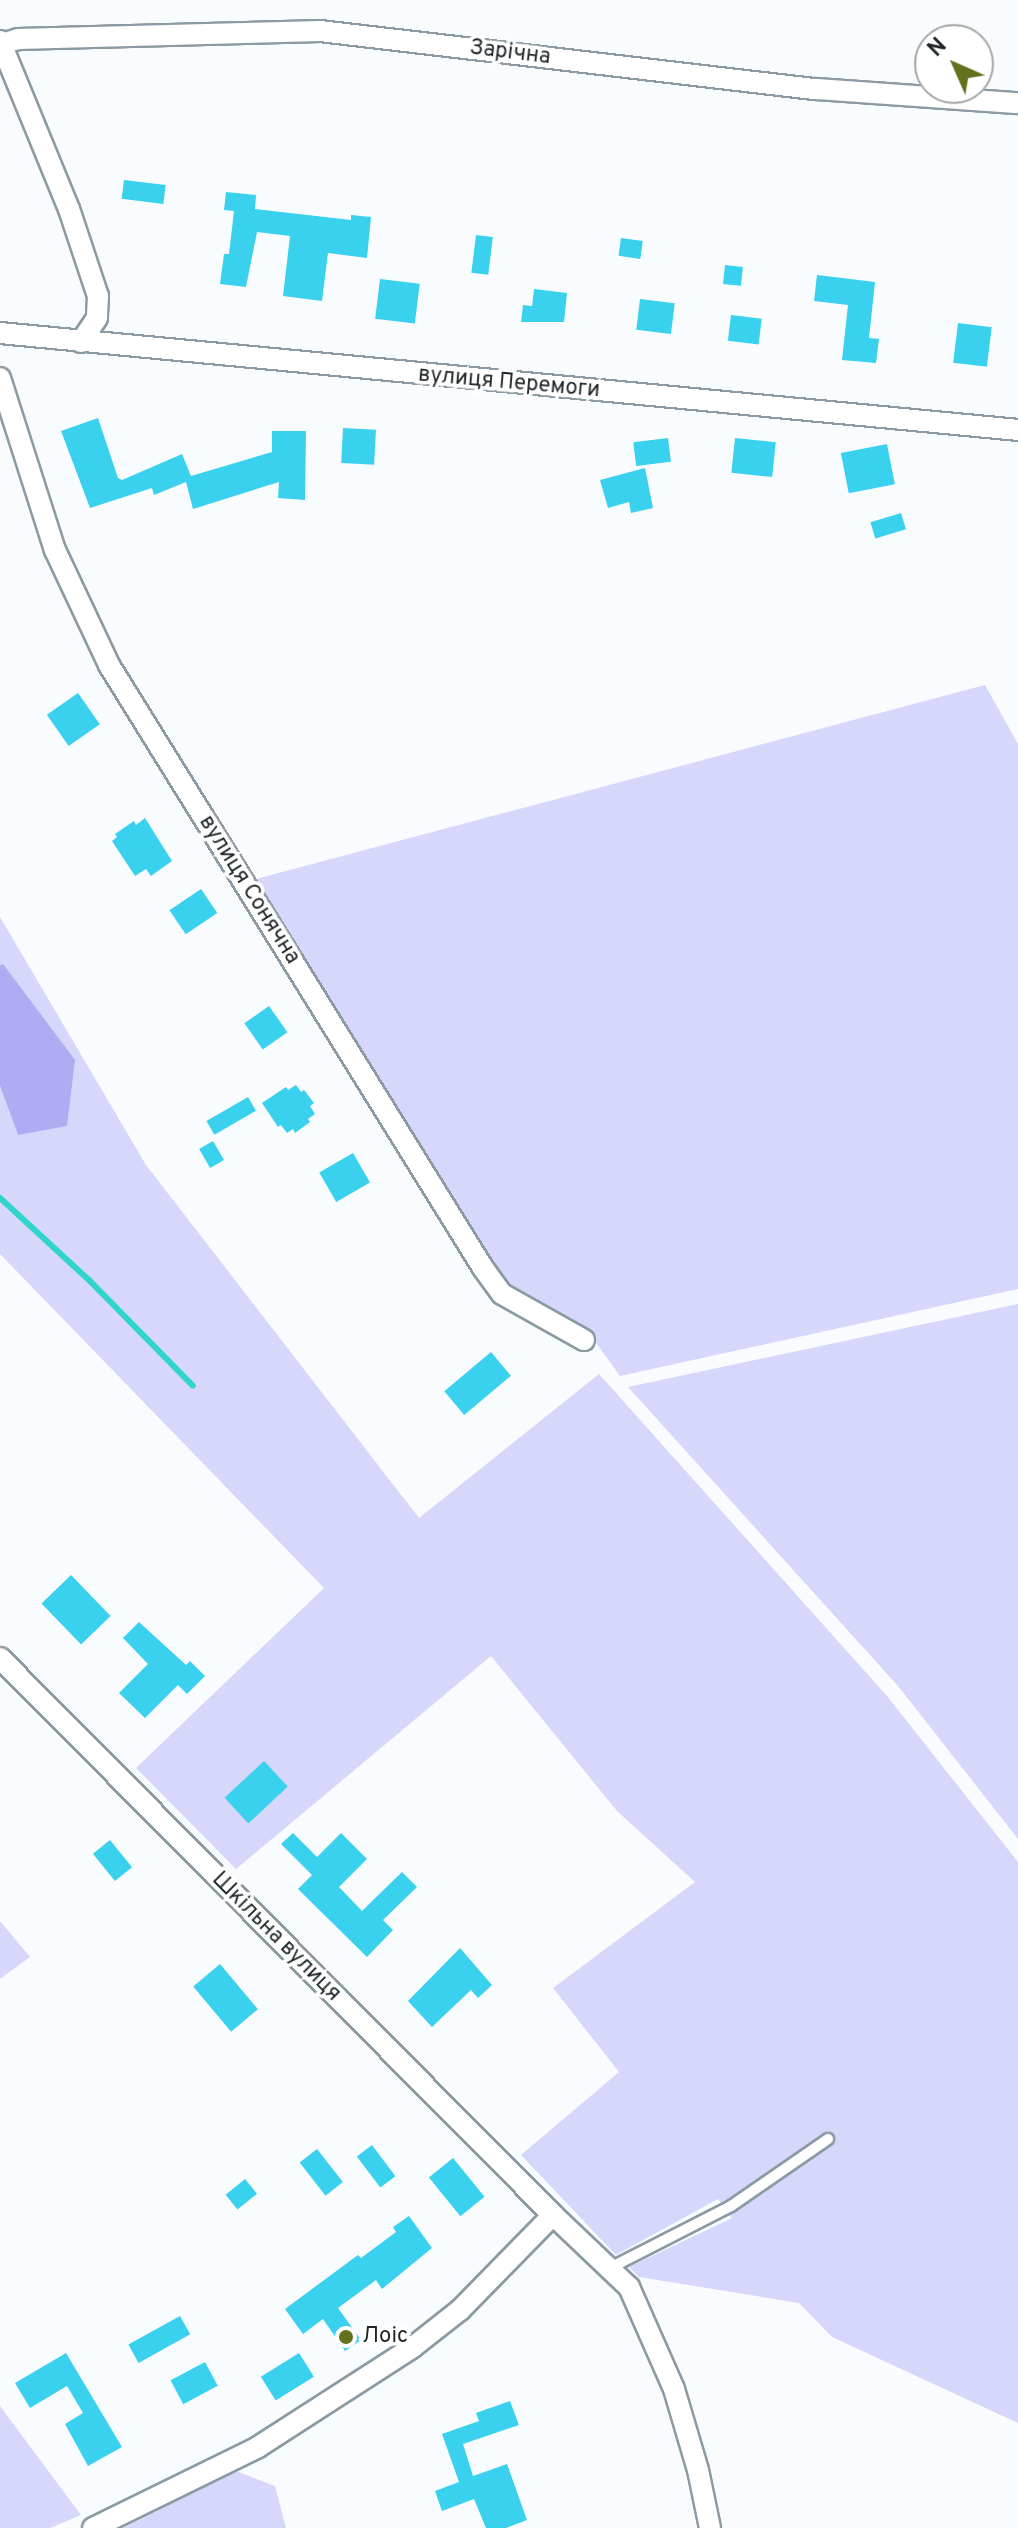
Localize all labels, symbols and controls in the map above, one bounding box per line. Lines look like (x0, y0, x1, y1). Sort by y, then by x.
north arrow (914, 24, 994, 104)
text: N (923, 33, 953, 63)
street label: Зарічна (468, 35, 552, 71)
street label: вулиця Перемоги (417, 362, 601, 404)
street label: вулиця Сонячна (193, 811, 305, 969)
street label: Шкільна вулиця (206, 1867, 346, 2007)
place label: Лоіс (362, 2324, 408, 2350)
marker: Лоіс (337, 2328, 355, 2346)

